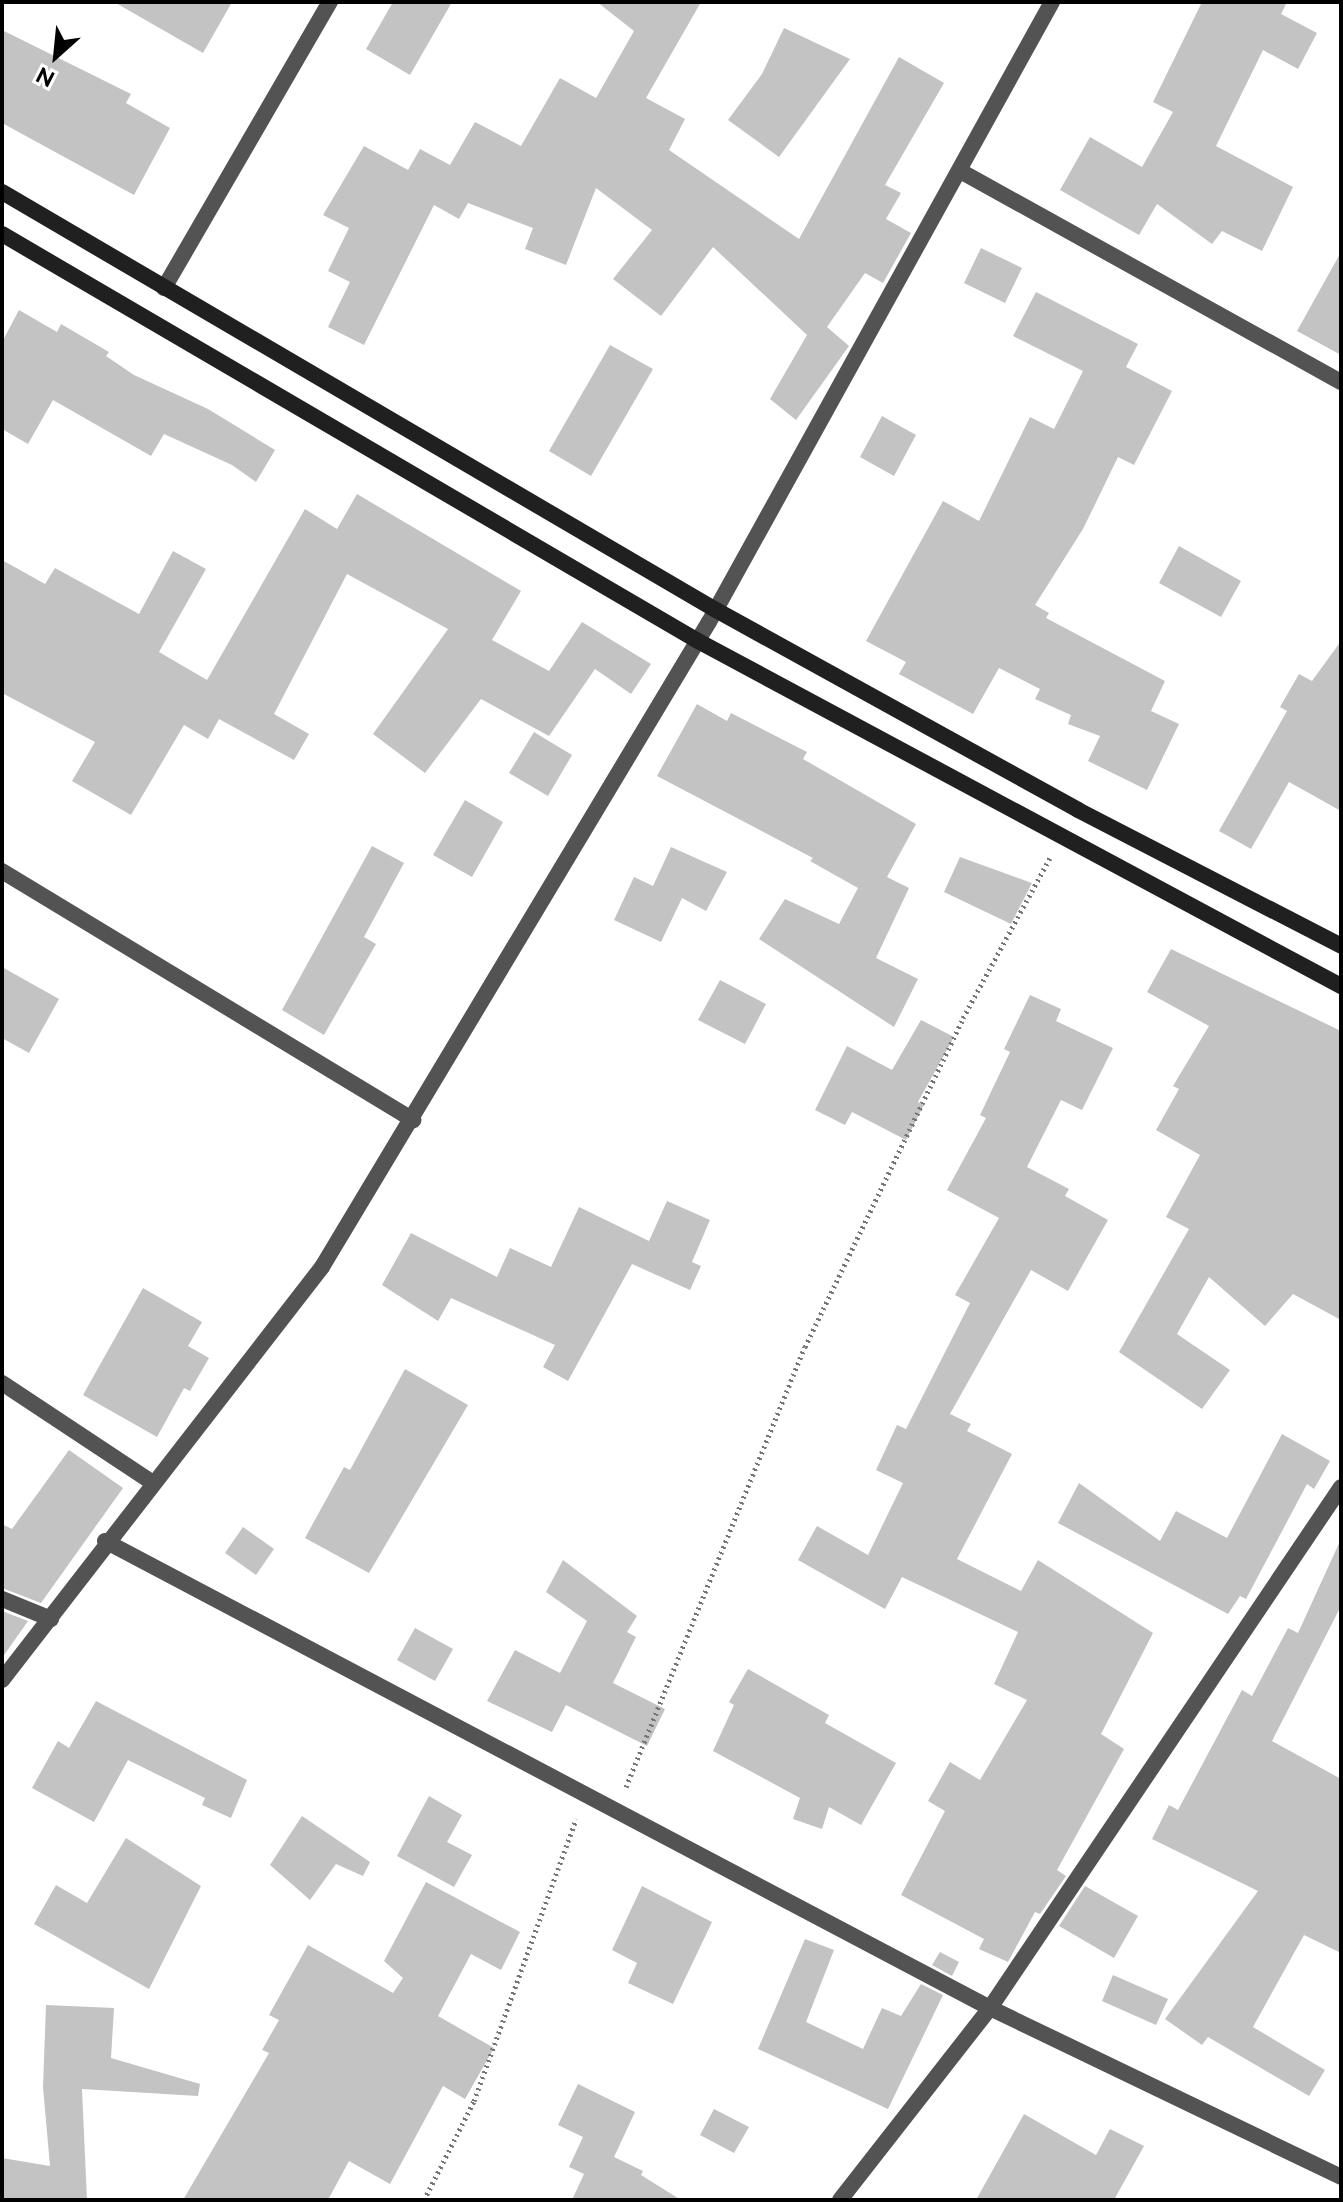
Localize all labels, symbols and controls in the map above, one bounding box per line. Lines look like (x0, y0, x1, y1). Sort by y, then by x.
north arrow (16, 16, 96, 96)
text: N (32, 62, 58, 93)

